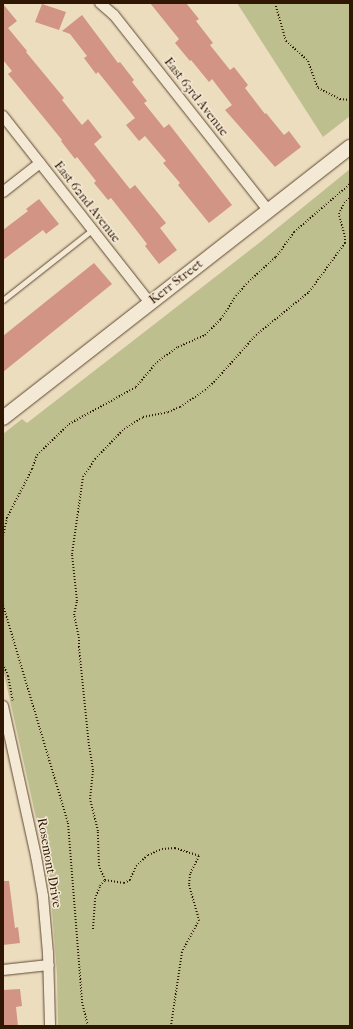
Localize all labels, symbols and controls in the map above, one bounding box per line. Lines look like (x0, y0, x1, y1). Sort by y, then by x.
street label: East 63rd Avenue (160, 54, 232, 140)
street label: East 62nd Avenue (50, 158, 124, 246)
street label: Kerr Street (146, 256, 206, 308)
street label: Rosemont Drive (33, 817, 65, 909)

